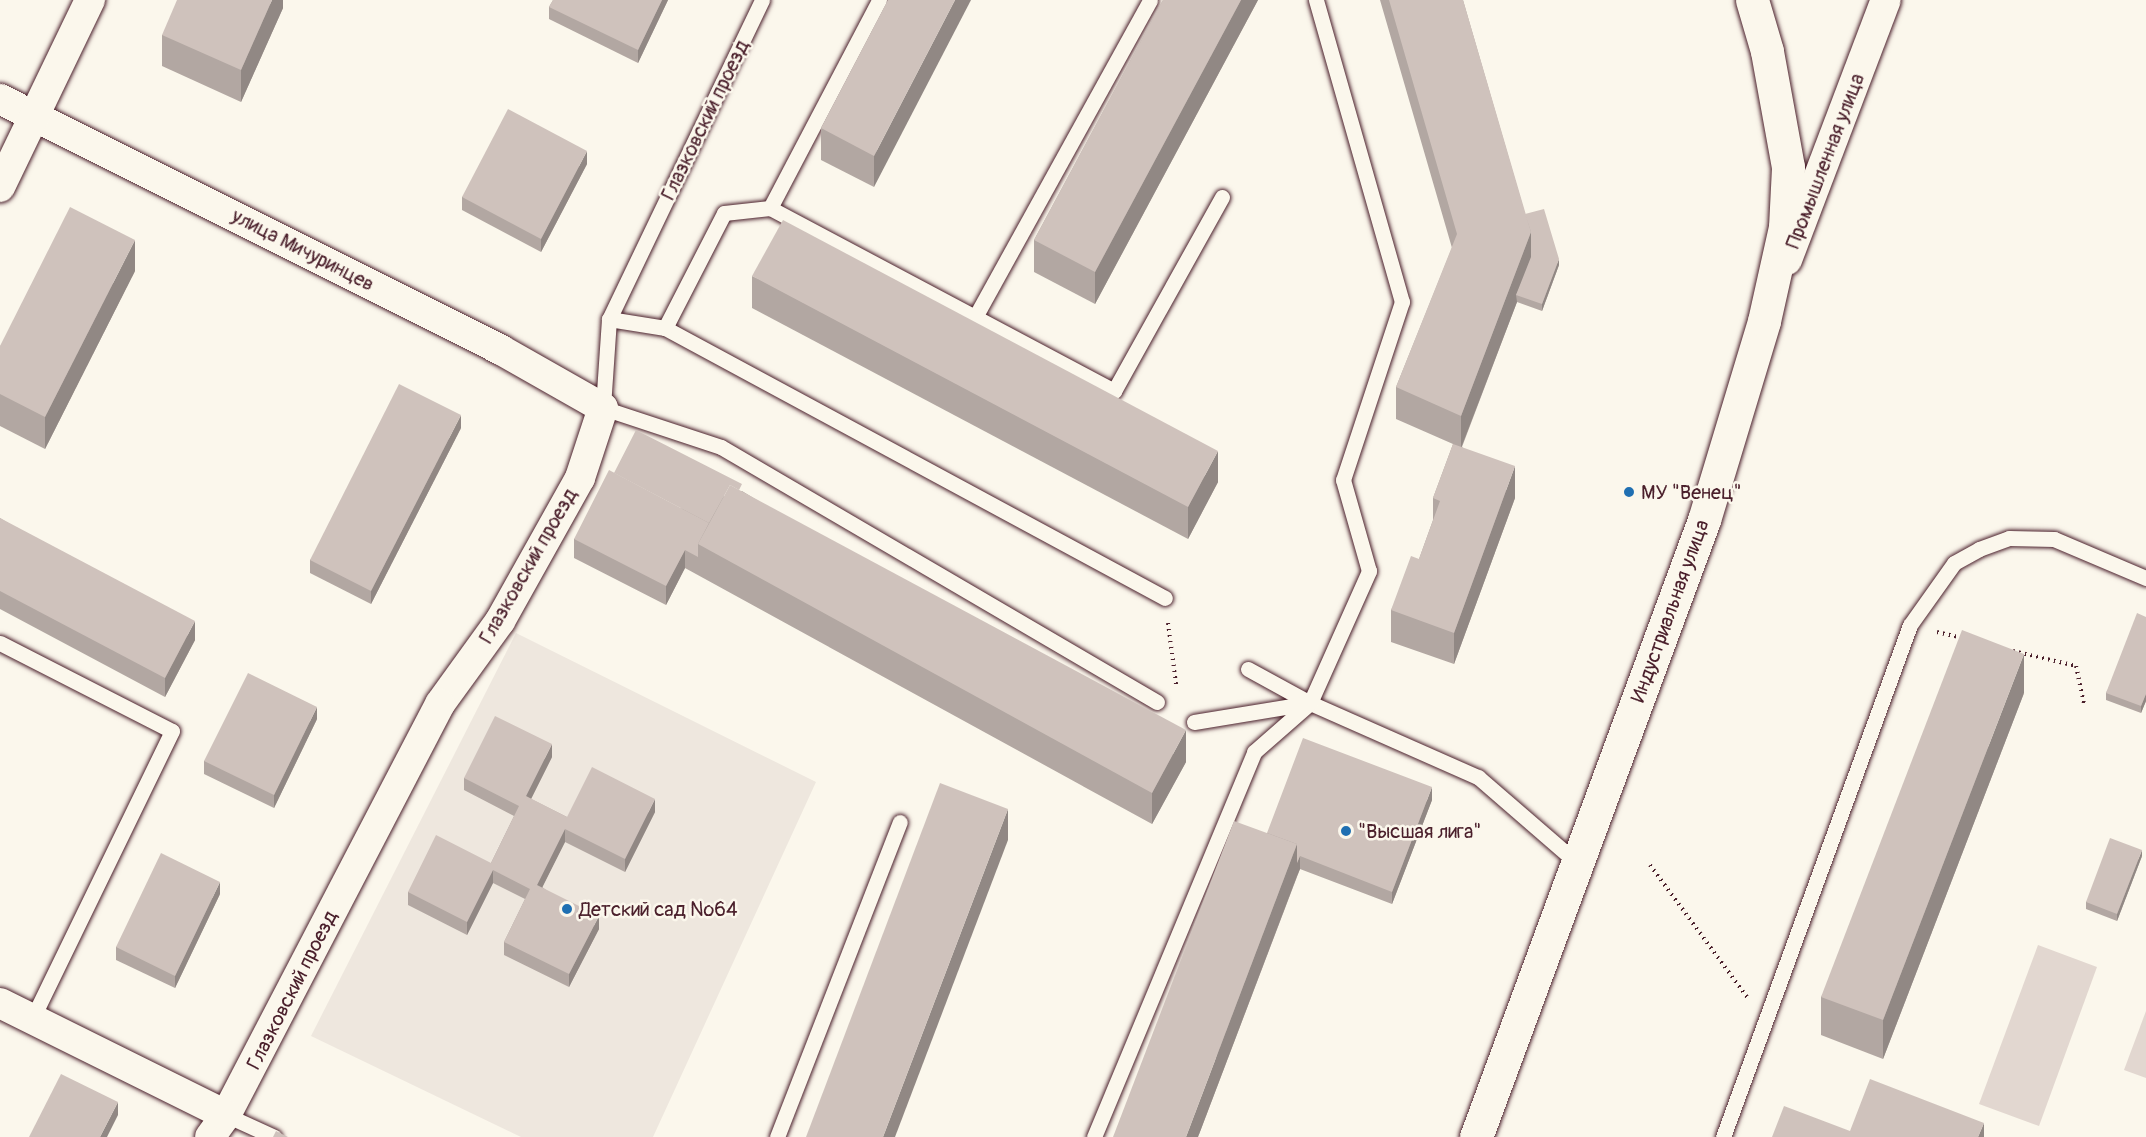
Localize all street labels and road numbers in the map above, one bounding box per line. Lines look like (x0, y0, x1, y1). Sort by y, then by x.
street label: Глазковский проезд (656, 36, 754, 204)
street label: Промышленная улица (1781, 70, 1869, 252)
street label: улица Мичуринцев (228, 204, 378, 296)
street label: Глазковский проезд (474, 484, 582, 648)
street label: Индустриальная улица (1626, 516, 1714, 706)
street label: Глазковский проезд (242, 907, 342, 1073)

